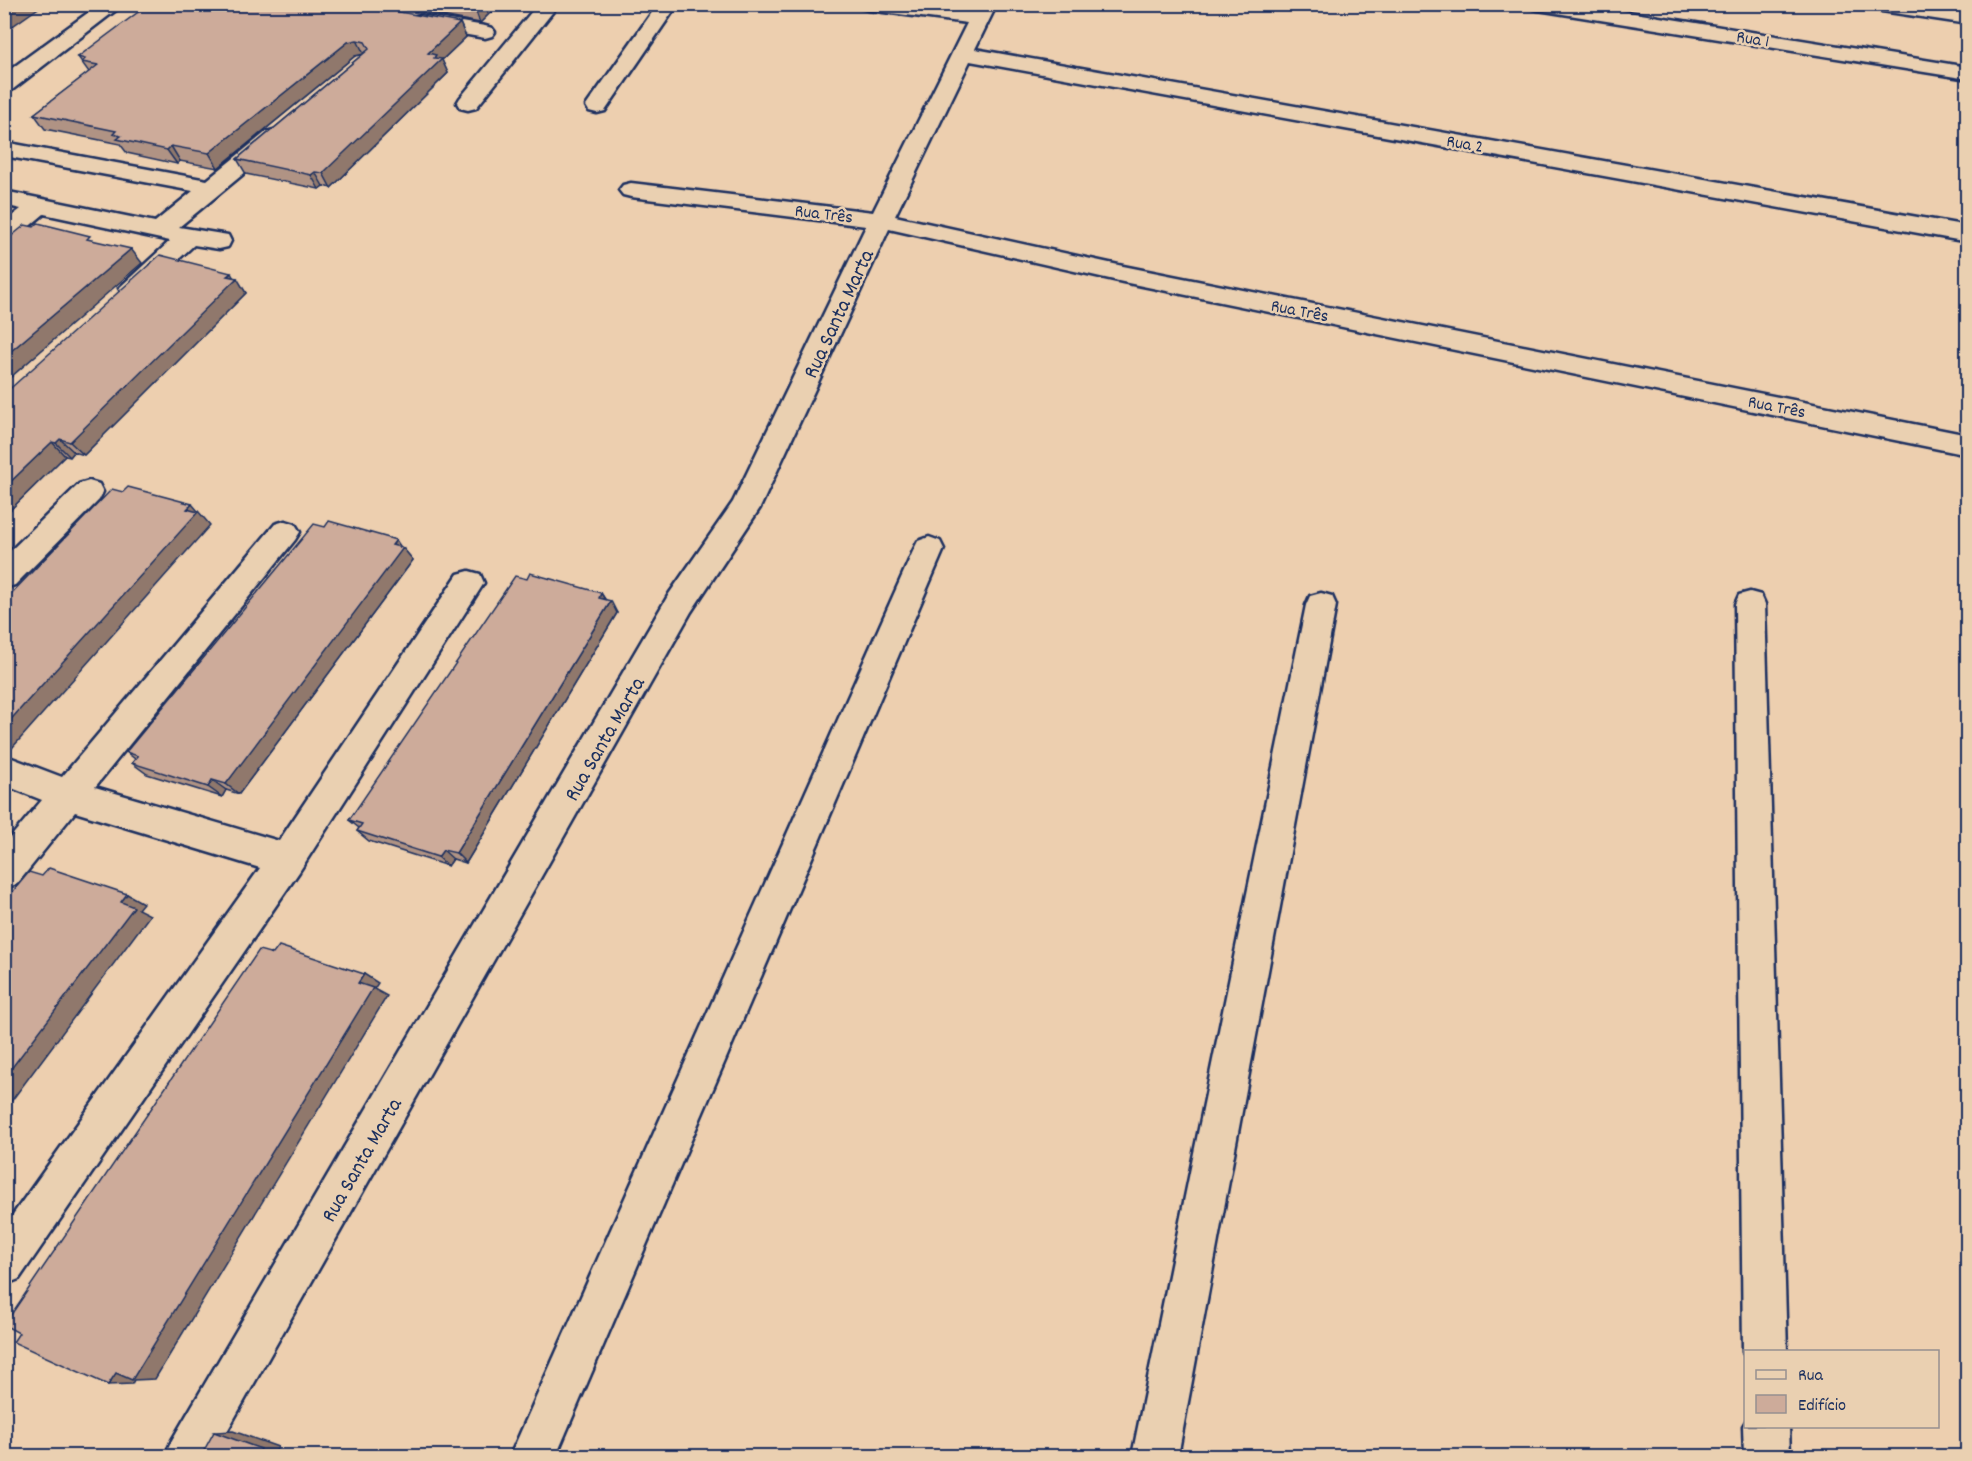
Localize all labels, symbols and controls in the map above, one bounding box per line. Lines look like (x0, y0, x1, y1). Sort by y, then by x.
street label: Rua 1 (1734, 26, 1771, 55)
street label: Rua 2 (1444, 130, 1485, 161)
street label: Rua Três (793, 200, 854, 231)
street label: Rua Santa Marta (797, 244, 884, 384)
street label: Rua Três (1269, 295, 1331, 330)
street label: Rua Três (1746, 391, 1808, 426)
street label: Rua Santa Marta (558, 671, 655, 808)
street label: Rua Santa Marta (315, 1092, 412, 1229)
legend (1744, 1350, 1939, 1428)
text: Rua (1798, 1364, 1824, 1389)
text: Edifício (1798, 1394, 1846, 1419)

